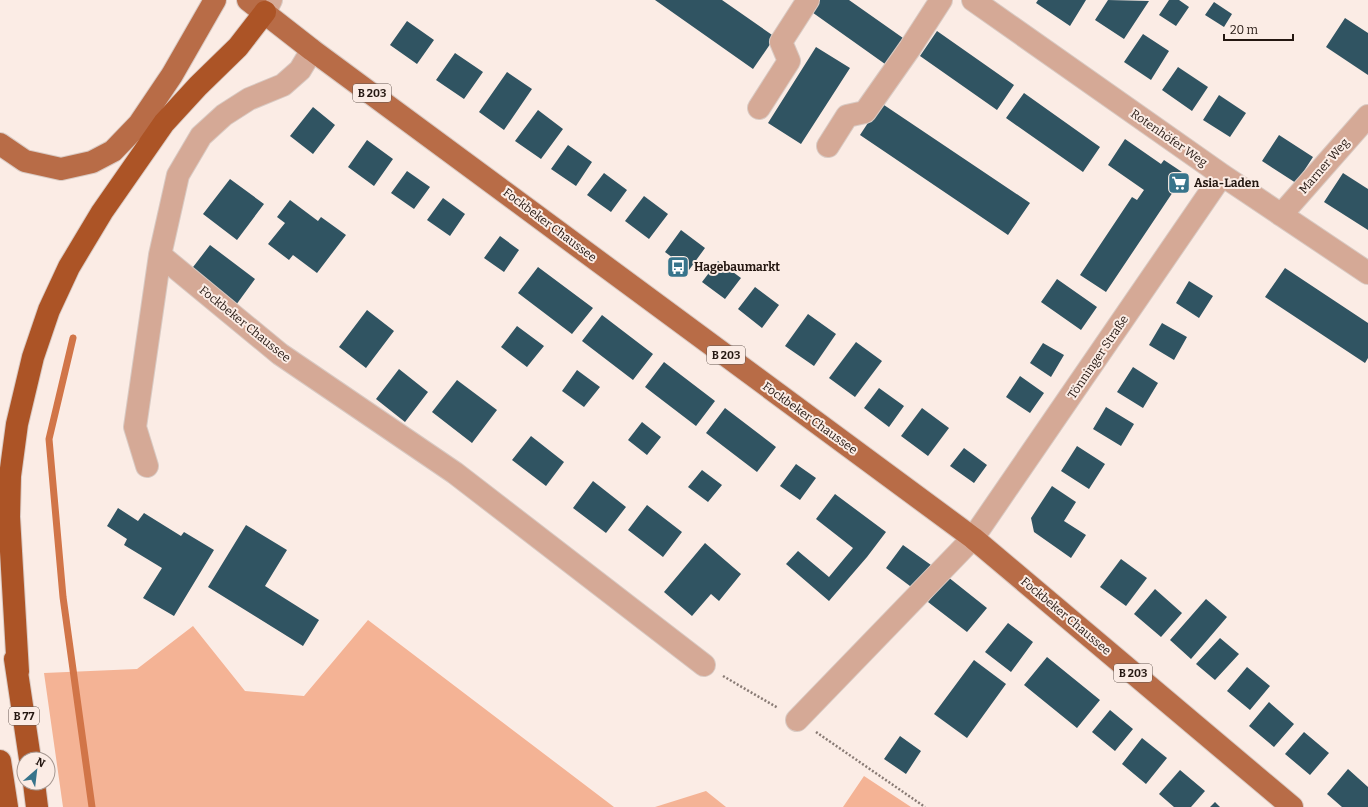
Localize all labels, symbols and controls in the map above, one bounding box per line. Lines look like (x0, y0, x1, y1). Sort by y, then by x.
scale bar (1224, 16, 1293, 42)
text: 20 m (1230, 23, 1259, 37)
road number: B 203 (353, 84, 391, 102)
street label: Rotenhöfer Weg (1128, 106, 1210, 170)
street label: Marner Weg (1296, 135, 1352, 197)
supermarket icon: Asia-Laden (1166, 170, 1192, 196)
place label: Asia-Laden (1194, 176, 1259, 190)
street label: Fockbeker Chaussee (501, 185, 599, 265)
bus stop icon: Hagebaumarkt (665, 254, 691, 280)
place label: Hagebaumarkt (694, 260, 780, 274)
street label: Fockbeker Chaussee (197, 283, 293, 365)
street label: Tönninger Straße (1065, 313, 1131, 401)
road number: B 203 (707, 346, 745, 364)
street label: Fockbeker Chaussee (760, 379, 860, 457)
street label: Fockbeker Chaussee (1018, 574, 1114, 658)
road number: B 203 (1114, 664, 1152, 682)
road number: B 77 (9, 707, 39, 725)
north arrow (16, 751, 56, 791)
text: N (34, 755, 48, 771)

